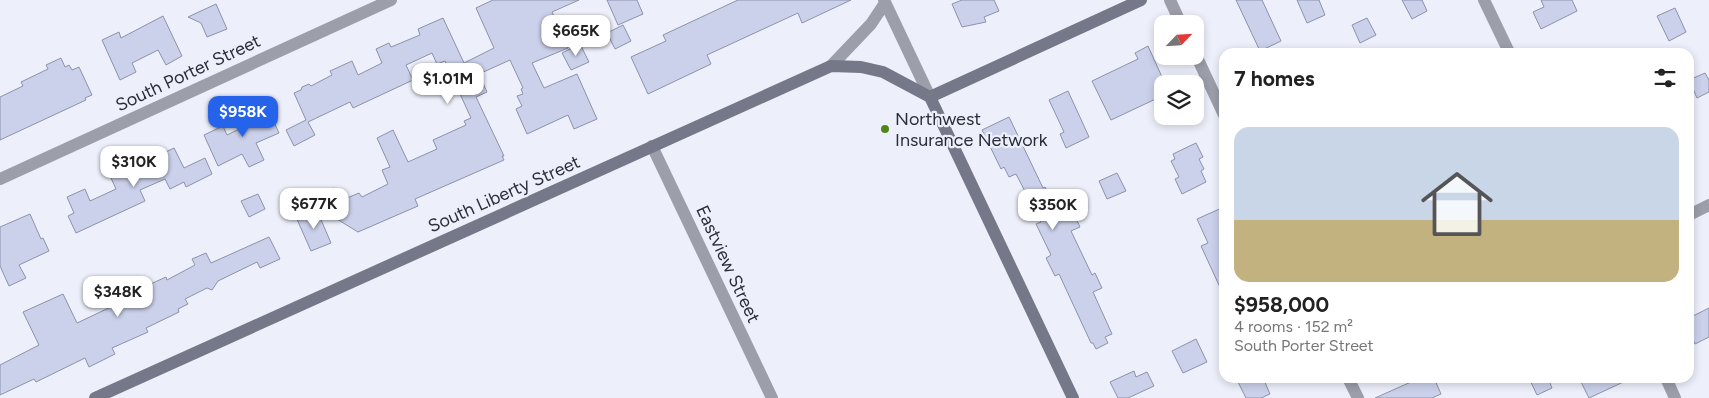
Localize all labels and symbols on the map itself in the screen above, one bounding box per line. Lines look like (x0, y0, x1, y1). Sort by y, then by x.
pin: $665K (541, 15, 611, 57)
north arrow (1154, 15, 1204, 65)
street label: South Porter Street (112, 30, 264, 116)
pin: $1.01M (407, 62, 489, 105)
pin: $958K (208, 96, 278, 138)
place label: Northwest Insurance Network (895, 108, 1048, 151)
marker: Northwest Insurance Network (879, 123, 891, 135)
pin: $310K (99, 146, 169, 188)
street label: South Liberty Street (425, 151, 584, 237)
pin: $677K (279, 188, 349, 230)
pin: $350K (1018, 188, 1088, 231)
street label: Eastview Street (691, 202, 765, 326)
pin: $348K (83, 276, 153, 318)

